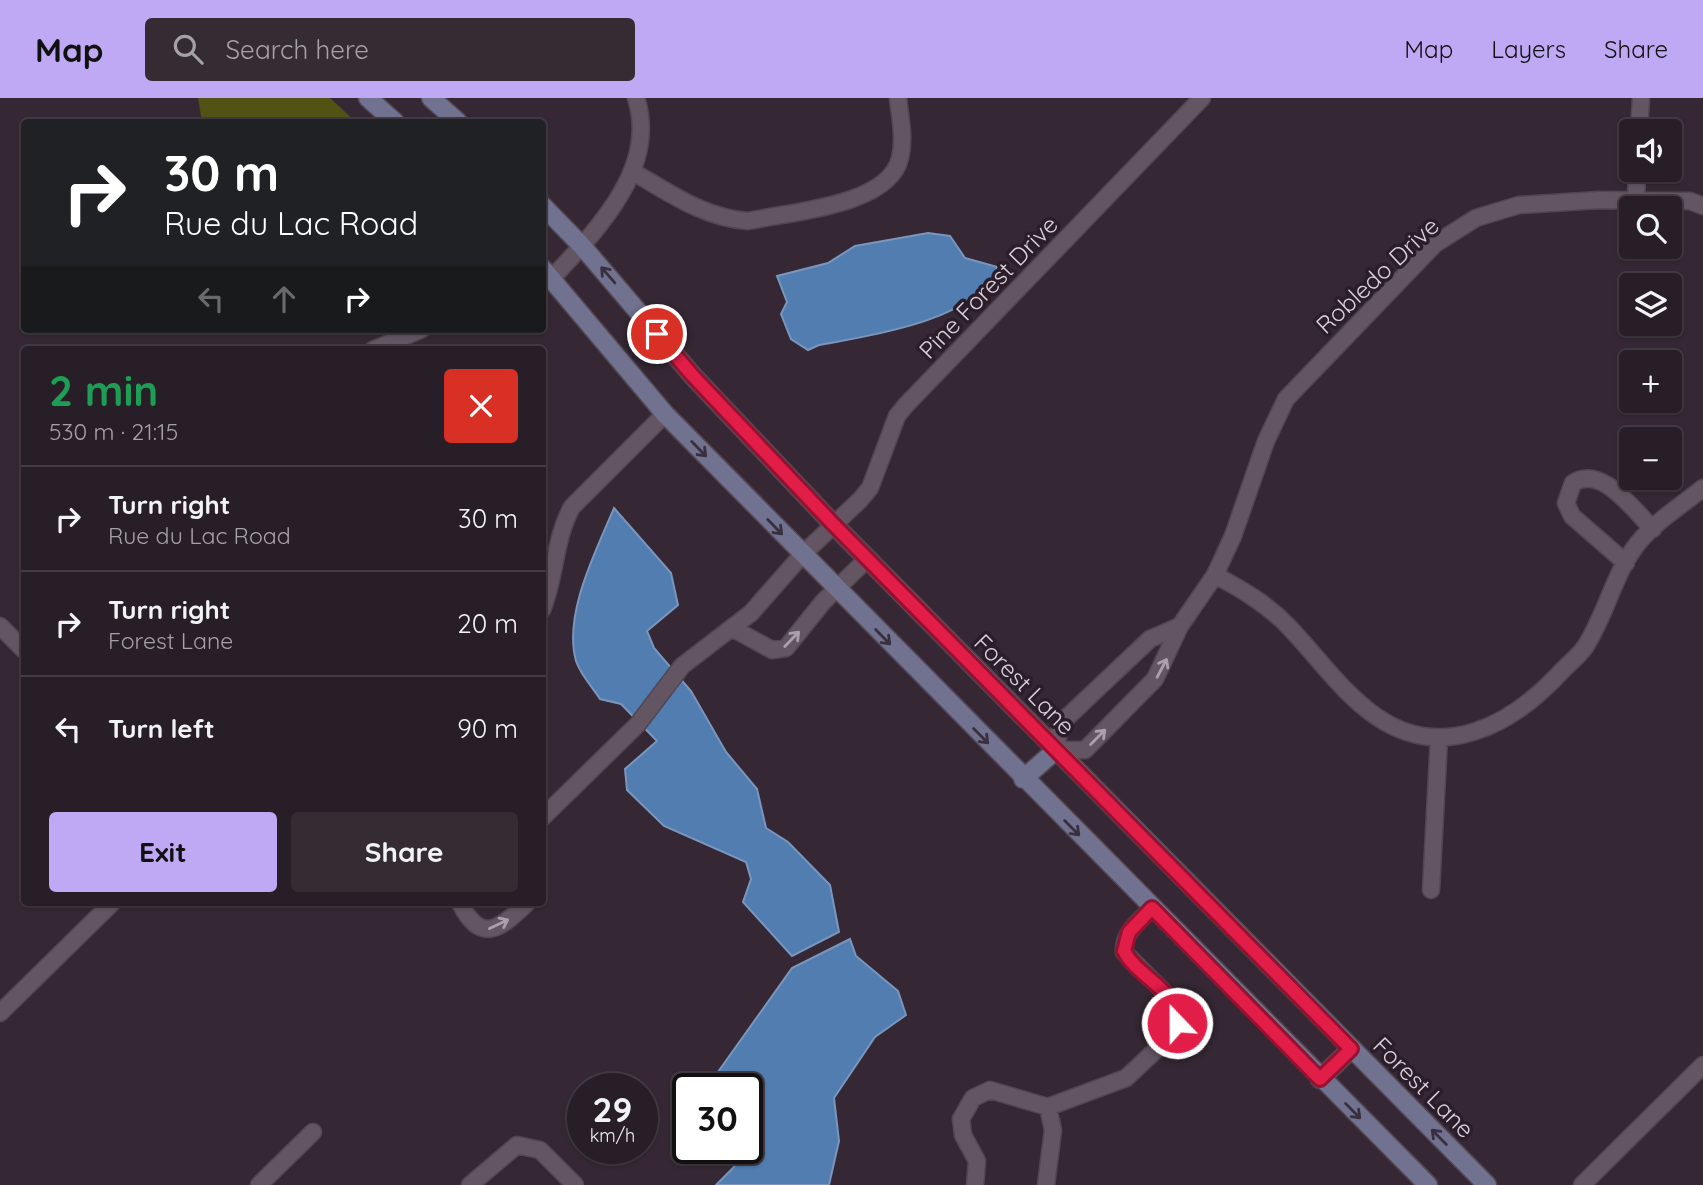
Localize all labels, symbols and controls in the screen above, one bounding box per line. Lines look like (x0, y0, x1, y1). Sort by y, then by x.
search box (145, 18, 635, 81)
text: Map (35, 29, 103, 70)
icon: search (169, 30, 207, 68)
text: Search here (225, 33, 369, 66)
text: Map (1404, 34, 1453, 64)
text: Layers (1491, 34, 1566, 64)
text: Share (1604, 34, 1668, 64)
map controls (1619, 119, 1682, 490)
button: sound (1619, 119, 1682, 182)
text: 30 m (164, 142, 279, 203)
icon: right (49, 147, 140, 238)
button: search (1619, 196, 1682, 259)
text: Rue du Lac Road (164, 203, 418, 243)
street label: Pine Forest Drive (912, 209, 1064, 365)
street label: Robledo Drive (1309, 210, 1445, 340)
one-way arrow (600, 267, 616, 285)
button: layers (1619, 273, 1682, 336)
icon: left (192, 280, 230, 318)
icon: ahead (265, 280, 303, 318)
icon: right (338, 280, 376, 318)
pin (627, 304, 687, 364)
icon: arrive (638, 315, 676, 353)
button: + (1619, 350, 1682, 413)
text: 2 min (49, 364, 158, 417)
button: close (444, 369, 518, 443)
text: 530 m · 21:15 (49, 417, 178, 446)
button: − (1619, 427, 1682, 490)
one-way arrow (691, 440, 708, 457)
text: Turn right (108, 488, 230, 521)
icon: right (49, 500, 87, 538)
text: 30 m (458, 502, 518, 535)
one-way arrow (766, 518, 783, 535)
text: Rue du Lac Road (108, 521, 291, 550)
text: Turn right (108, 593, 230, 626)
icon: right (49, 605, 87, 643)
text: 20 m (457, 607, 518, 640)
text: Forest Lane (108, 626, 233, 655)
street label: Forest Lane (968, 627, 1082, 741)
one-way arrow (875, 629, 892, 646)
one-way arrow (783, 631, 800, 648)
one-way arrow (1155, 658, 1169, 679)
icon: left (49, 710, 87, 748)
text: Turn left (108, 712, 215, 745)
text: 90 m (457, 712, 518, 745)
one-way arrow (972, 727, 989, 744)
one-way arrow (1090, 728, 1107, 745)
button: Exit (49, 812, 277, 892)
button: Share (291, 812, 518, 892)
one-way arrow (1063, 819, 1080, 836)
one-way arrow (489, 917, 510, 930)
position arrow (1140, 986, 1214, 1060)
street label: Forest Lane (1367, 1030, 1481, 1144)
speed limit sign: 30 (672, 1073, 763, 1164)
text: 29 (593, 1087, 632, 1131)
one-way arrow (1344, 1102, 1361, 1119)
text: km/h (590, 1124, 635, 1147)
one-way arrow (1430, 1128, 1447, 1145)

